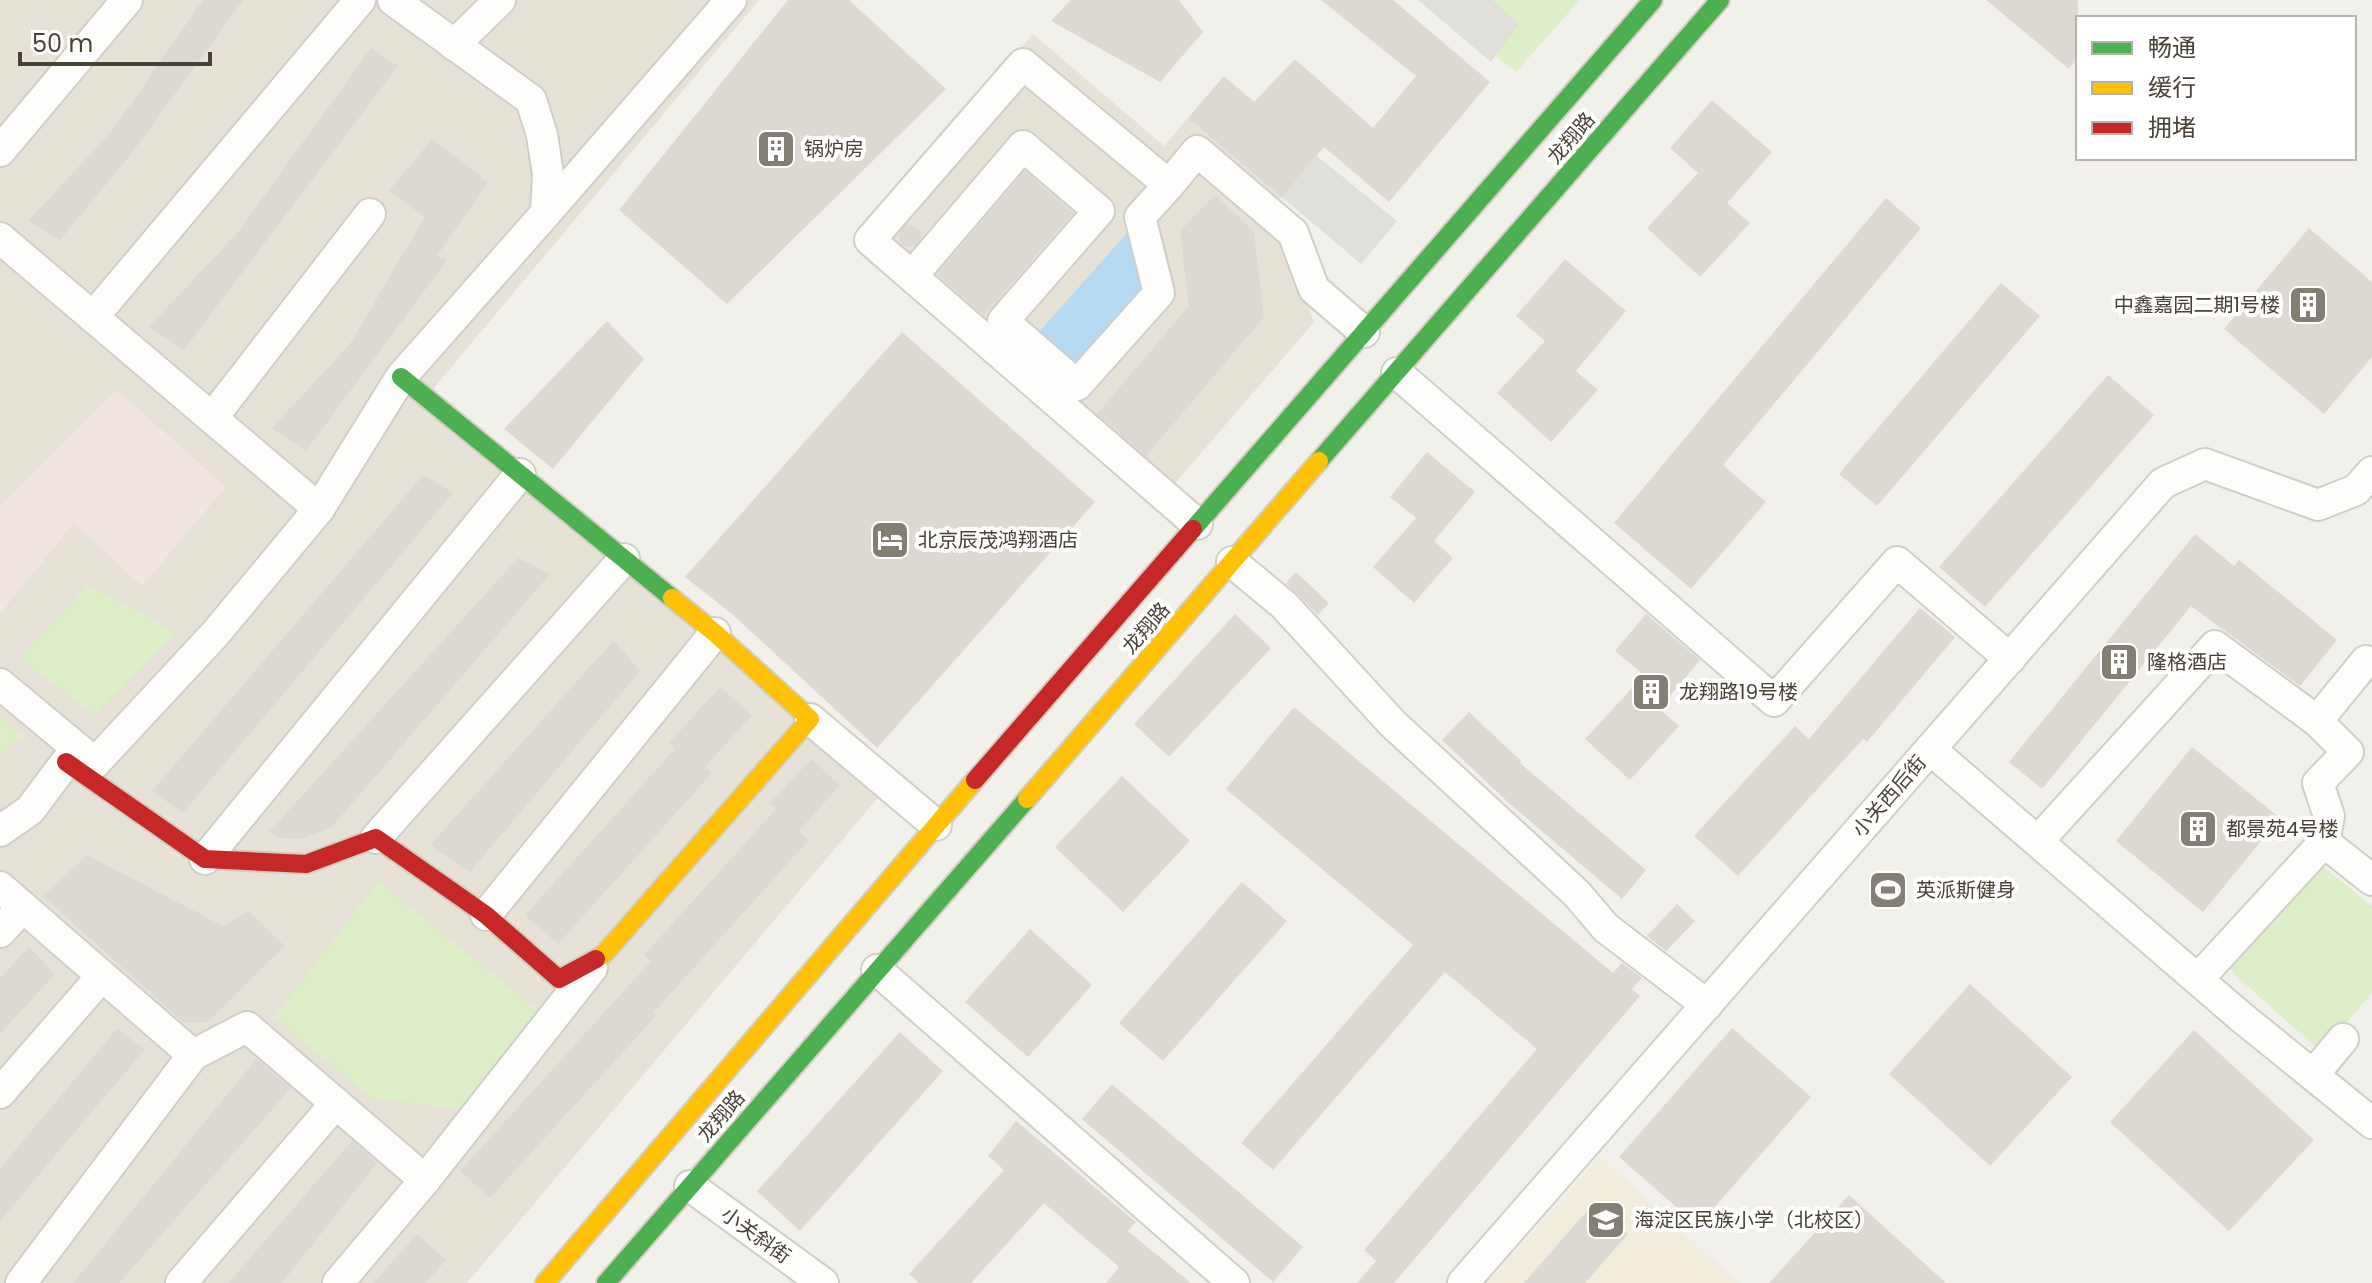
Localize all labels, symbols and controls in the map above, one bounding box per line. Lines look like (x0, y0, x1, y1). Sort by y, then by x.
scale bar (20, 16, 210, 66)
legend (2076, 16, 2356, 160)
text: 50 m (32, 27, 93, 60)
text: 畅通 (2148, 31, 2196, 64)
text: 缓行 (2148, 71, 2196, 104)
street label: 龙翔路 (1541, 106, 1601, 170)
text: 拥堵 (2148, 111, 2196, 144)
building icon: 锅炉房 (755, 128, 797, 170)
place label: 锅炉房 (804, 135, 864, 163)
building icon: 中鑫嘉园二期1号楼 (2287, 284, 2329, 326)
place label: 中鑫嘉园二期1号楼 (2114, 291, 2280, 319)
hotel icon: 北京辰茂鸿翔酒店 (869, 519, 911, 561)
place label: 北京辰茂鸿翔酒店 (918, 526, 1078, 554)
street label: 龙翔路 (1116, 596, 1176, 660)
building icon: 隆格酒店 (2098, 641, 2140, 683)
place label: 隆格酒店 (2147, 648, 2227, 676)
building icon: 龙翔路19号楼 (1630, 671, 1672, 713)
place label: 龙翔路19号楼 (1679, 678, 1798, 706)
street label: 小关西后街 (1846, 749, 1932, 843)
building icon: 都景苑4号楼 (2177, 808, 2219, 850)
place label: 都景苑4号楼 (2226, 815, 2339, 843)
sports icon: 英派斯健身 (1867, 869, 1909, 911)
place label: 英派斯健身 (1916, 876, 2016, 904)
street label: 龙翔路 (691, 1084, 751, 1148)
school or university icon: 海淀区民族小学（北校区） (1585, 1199, 1627, 1241)
street label: 小关斜街 (715, 1200, 797, 1270)
place label: 海淀区民族小学（北校区） (1634, 1206, 1874, 1234)

